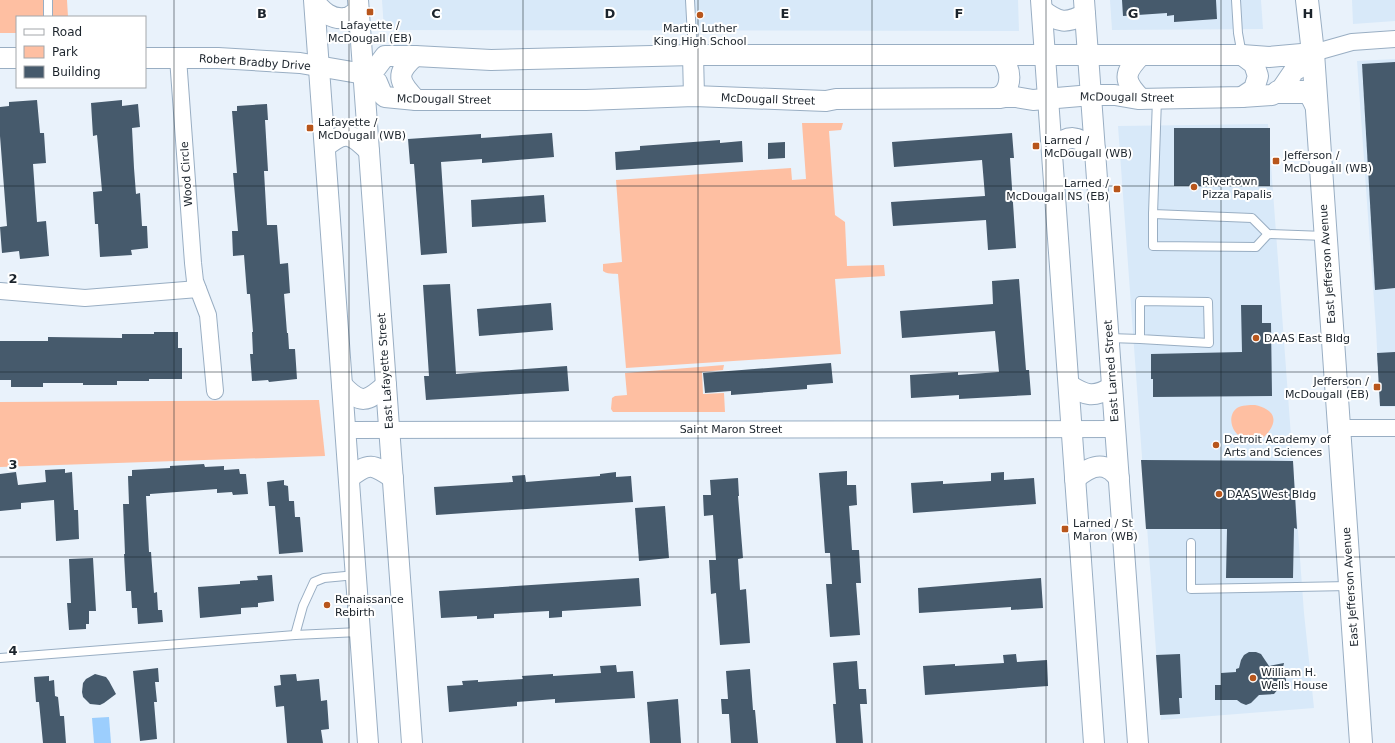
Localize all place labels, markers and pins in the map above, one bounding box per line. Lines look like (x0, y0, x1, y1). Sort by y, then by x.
marker: Lafayette / McDougall (EB) (365, 7, 375, 17)
marker: Martin Luther King High School (695, 10, 705, 20)
place label: Lafayette / McDougall (EB) (328, 19, 412, 45)
place label: Martin Luther King High School (653, 22, 747, 48)
place label: Lafayette / McDougall (WB) (318, 116, 406, 142)
marker: Lafayette / McDougall (WB) (305, 123, 315, 133)
place label: Larned / McDougall (WB) (1044, 134, 1132, 160)
marker: Larned / McDougall (WB) (1031, 141, 1041, 151)
place label: Jefferson / McDougall (WB) (1283, 149, 1372, 175)
marker: Jefferson / McDougall (WB) (1271, 156, 1281, 166)
place label: Rivertown Pizza Papalis (1202, 175, 1272, 201)
place label: Larned / McDougall NS (EB) (1006, 177, 1109, 203)
marker: Rivertown Pizza Papalis (1189, 182, 1199, 192)
marker: Larned / McDougall NS (EB) (1112, 184, 1122, 194)
place label: DAAS East Bldg (1264, 332, 1350, 345)
marker: DAAS East Bldg (1251, 333, 1261, 343)
place label: Jefferson / McDougall (EB) (1285, 375, 1369, 401)
marker: Jefferson / McDougall (EB) (1372, 382, 1382, 392)
place label: Detroit Academy of Arts and Sciences (1224, 433, 1332, 459)
marker: Detroit Academy of Arts and Sciences (1211, 440, 1221, 450)
place label: DAAS West Bldg (1227, 488, 1316, 501)
marker: DAAS West Bldg (1214, 489, 1224, 499)
place label: Larned / St Maron (WB) (1073, 517, 1138, 543)
marker: Larned / St Maron (WB) (1060, 524, 1070, 534)
place label: Renaissance Rebirth (335, 593, 404, 619)
marker: Renaissance Rebirth (322, 600, 332, 610)
place label: William H. Wells House (1261, 666, 1328, 692)
marker: William H. Wells House (1248, 673, 1258, 683)

